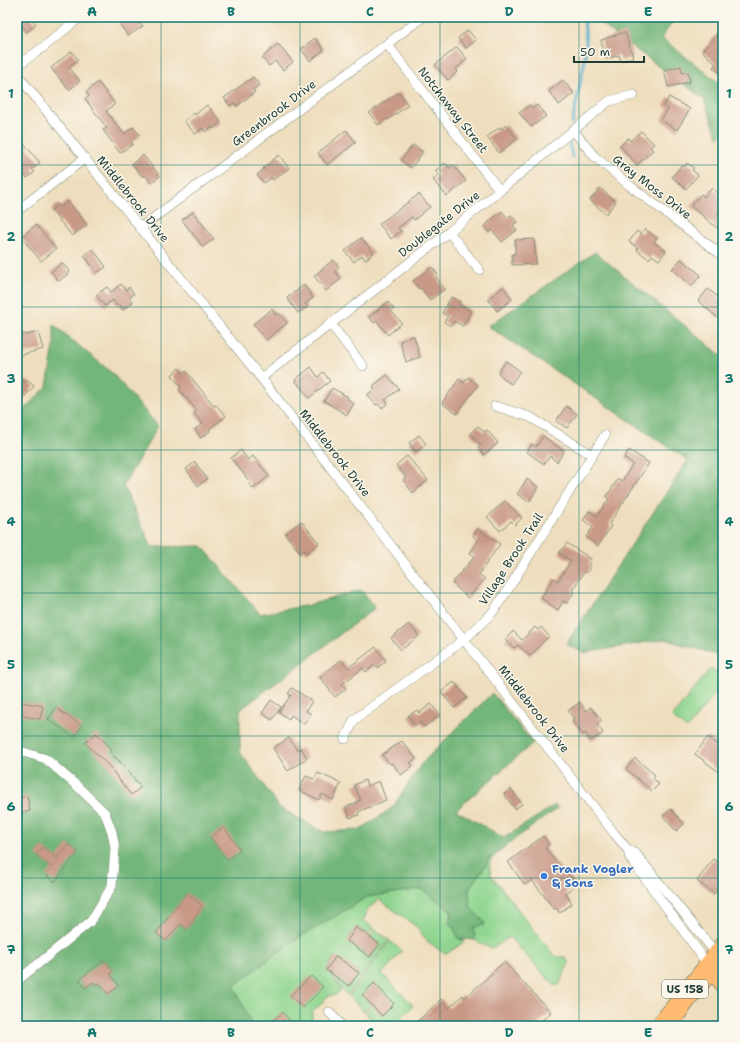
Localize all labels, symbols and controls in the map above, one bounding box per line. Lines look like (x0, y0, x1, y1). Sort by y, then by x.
text: A (87, 3, 97, 20)
text: B (227, 3, 235, 20)
text: C (366, 3, 374, 20)
text: D (504, 3, 514, 20)
text: E (644, 3, 653, 20)
scale bar (574, 38, 644, 64)
text: 50 m (580, 44, 610, 60)
street label: Notchaway Street (414, 64, 492, 156)
street label: Greenbrook Drive (229, 76, 320, 150)
text: 1 (8, 85, 14, 102)
text: 1 (726, 85, 732, 102)
street label: Gray Moss Drive (609, 151, 695, 223)
street label: Middlebrook Drive (93, 152, 173, 246)
street label: Doublegate Drive (395, 187, 483, 261)
text: 2 (6, 228, 16, 245)
text: 2 (724, 228, 734, 245)
text: 3 (6, 370, 16, 387)
text: 3 (724, 370, 734, 387)
street label: Middlebrook Drive (296, 406, 374, 500)
street label: Village Brook Trail (475, 509, 547, 608)
text: 4 (6, 513, 16, 530)
text: 4 (724, 513, 734, 530)
text: 5 (7, 656, 15, 673)
text: 5 (725, 656, 733, 673)
street label: Middlebrook Drive (495, 662, 573, 756)
text: 6 (6, 798, 16, 815)
text: 6 (724, 798, 734, 815)
place label: Frank Vogler & Sons (552, 861, 634, 891)
marker: Frank Vogler & Sons (539, 871, 549, 881)
text: 7 (6, 941, 16, 958)
text: 7 (724, 941, 734, 958)
road number: US 158 (662, 980, 708, 998)
text: A (87, 1024, 97, 1041)
text: B (227, 1024, 235, 1041)
text: C (366, 1024, 374, 1041)
text: D (504, 1024, 514, 1041)
text: E (644, 1024, 653, 1041)

